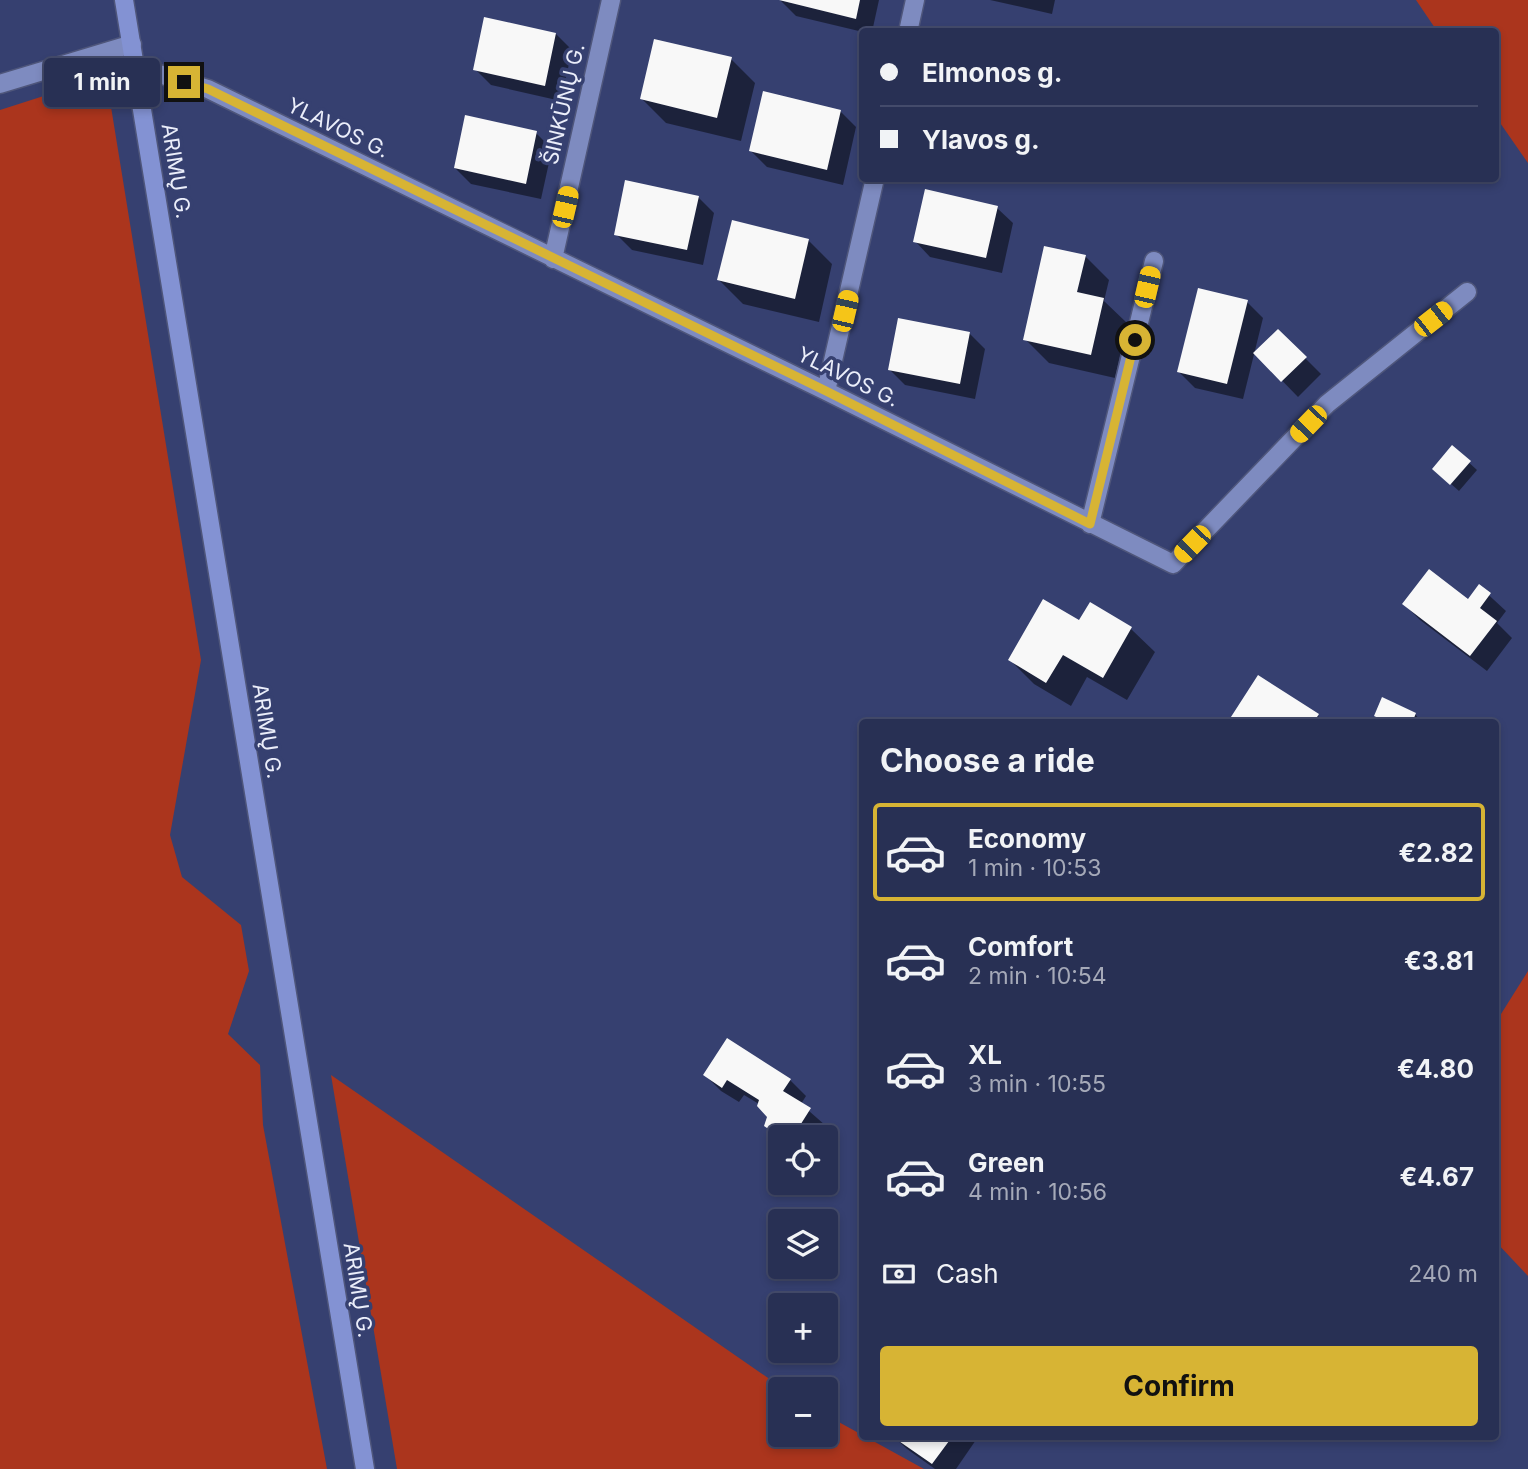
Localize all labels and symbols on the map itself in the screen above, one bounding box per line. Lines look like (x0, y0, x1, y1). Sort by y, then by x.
street label: ŠINKŪNŲ G. (537, 41, 590, 167)
callout: 1 min (44, 57, 160, 106)
route end (168, 66, 200, 98)
street label: YLAVOS G. (283, 92, 393, 163)
street label: ARIMŲ G. (157, 122, 196, 220)
car (551, 184, 580, 230)
car (1133, 264, 1162, 310)
car (831, 288, 860, 334)
car (1410, 298, 1457, 340)
route start (1119, 324, 1151, 356)
street label: YLAVOS G. (793, 341, 903, 412)
car (1286, 402, 1331, 446)
car (1170, 522, 1215, 566)
street label: ARIMŲ G. (248, 682, 287, 780)
street label: ARIMŲ G. (339, 1241, 378, 1339)

